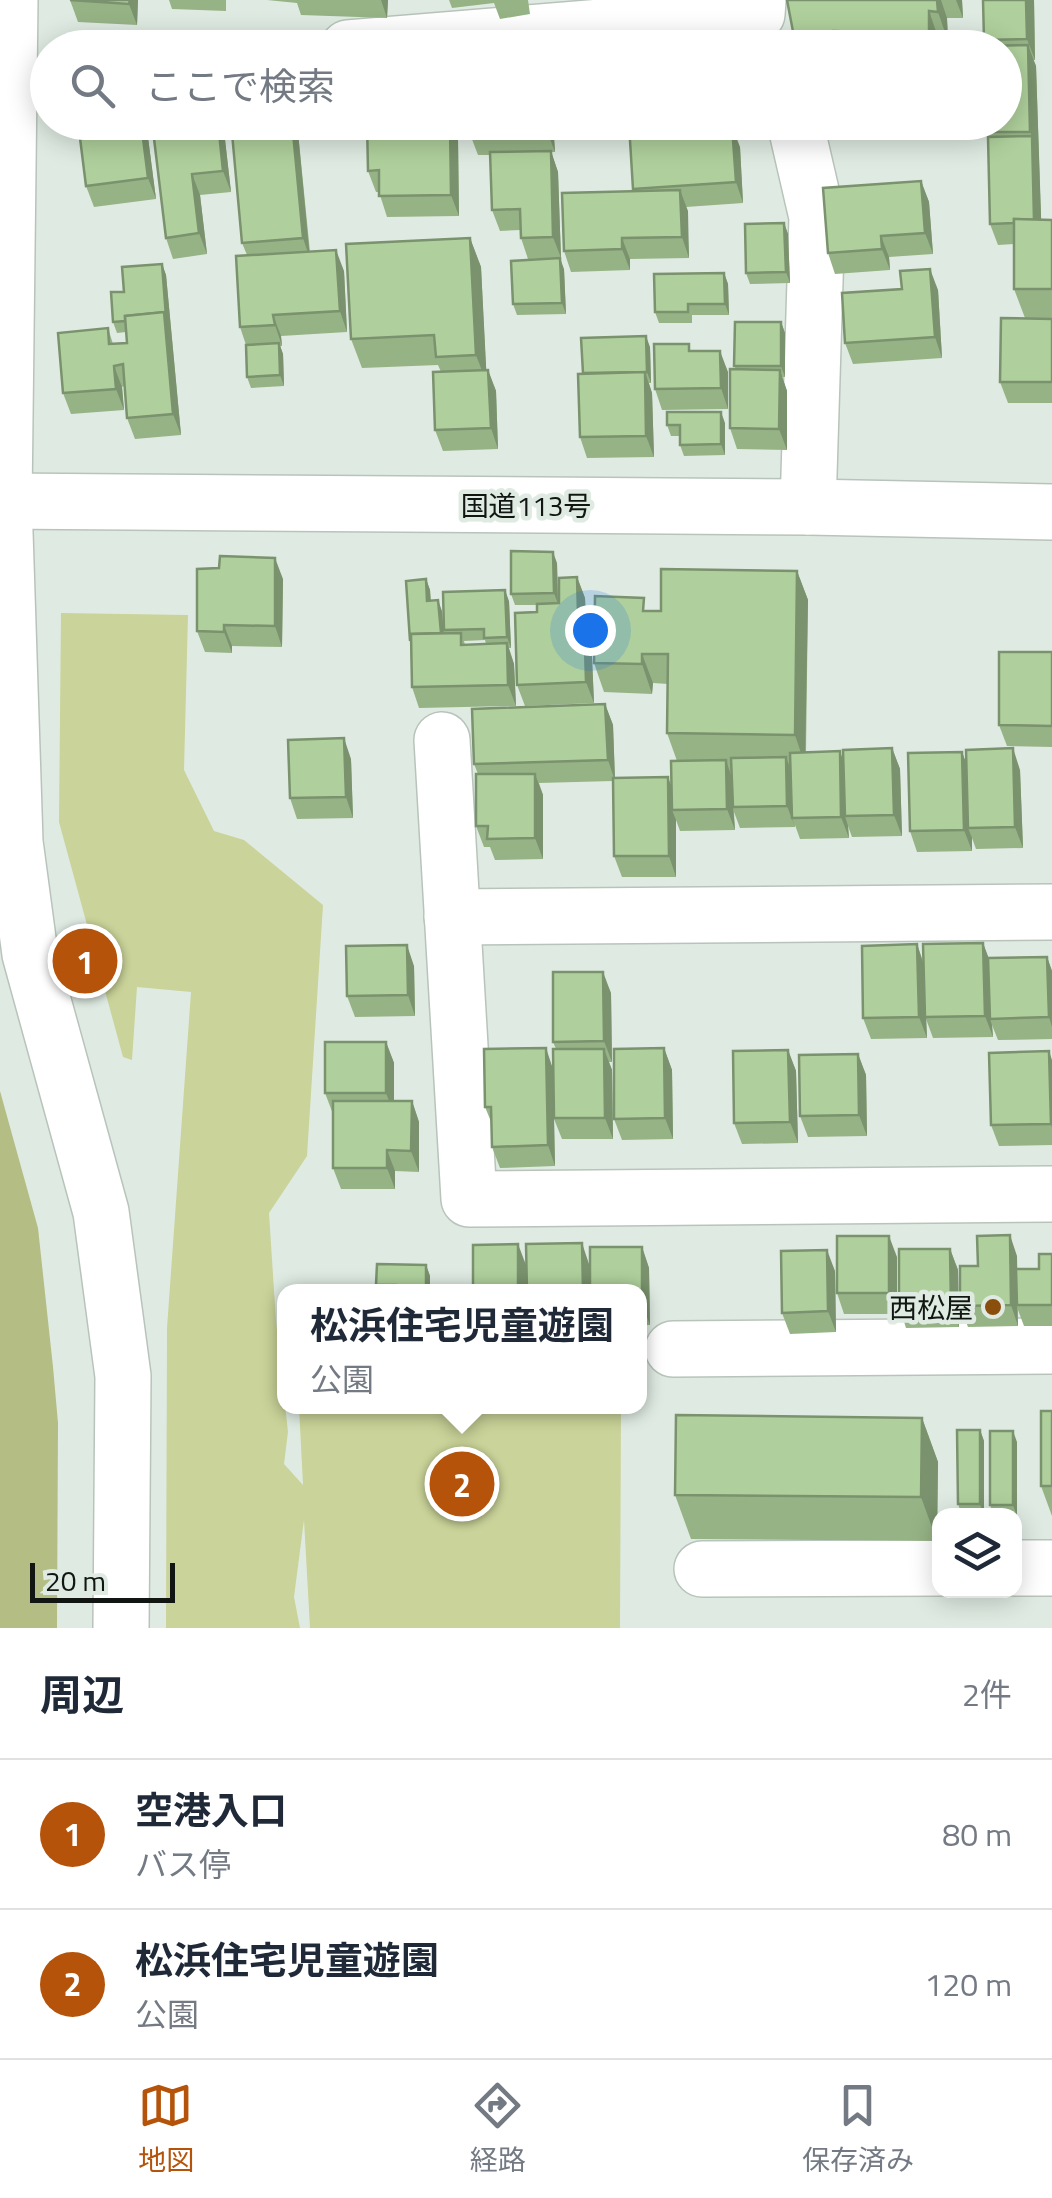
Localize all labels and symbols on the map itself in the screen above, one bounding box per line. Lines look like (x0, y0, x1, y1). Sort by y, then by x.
street label: 国道113号 (460, 484, 592, 527)
your location (565, 605, 616, 656)
pin: 1 (52, 924, 118, 998)
place label: 西松屋 (889, 1286, 973, 1329)
marker: 西松屋 (982, 1296, 1004, 1318)
pin: 2 (430, 1446, 494, 1522)
scale bar (30, 1558, 175, 1602)

